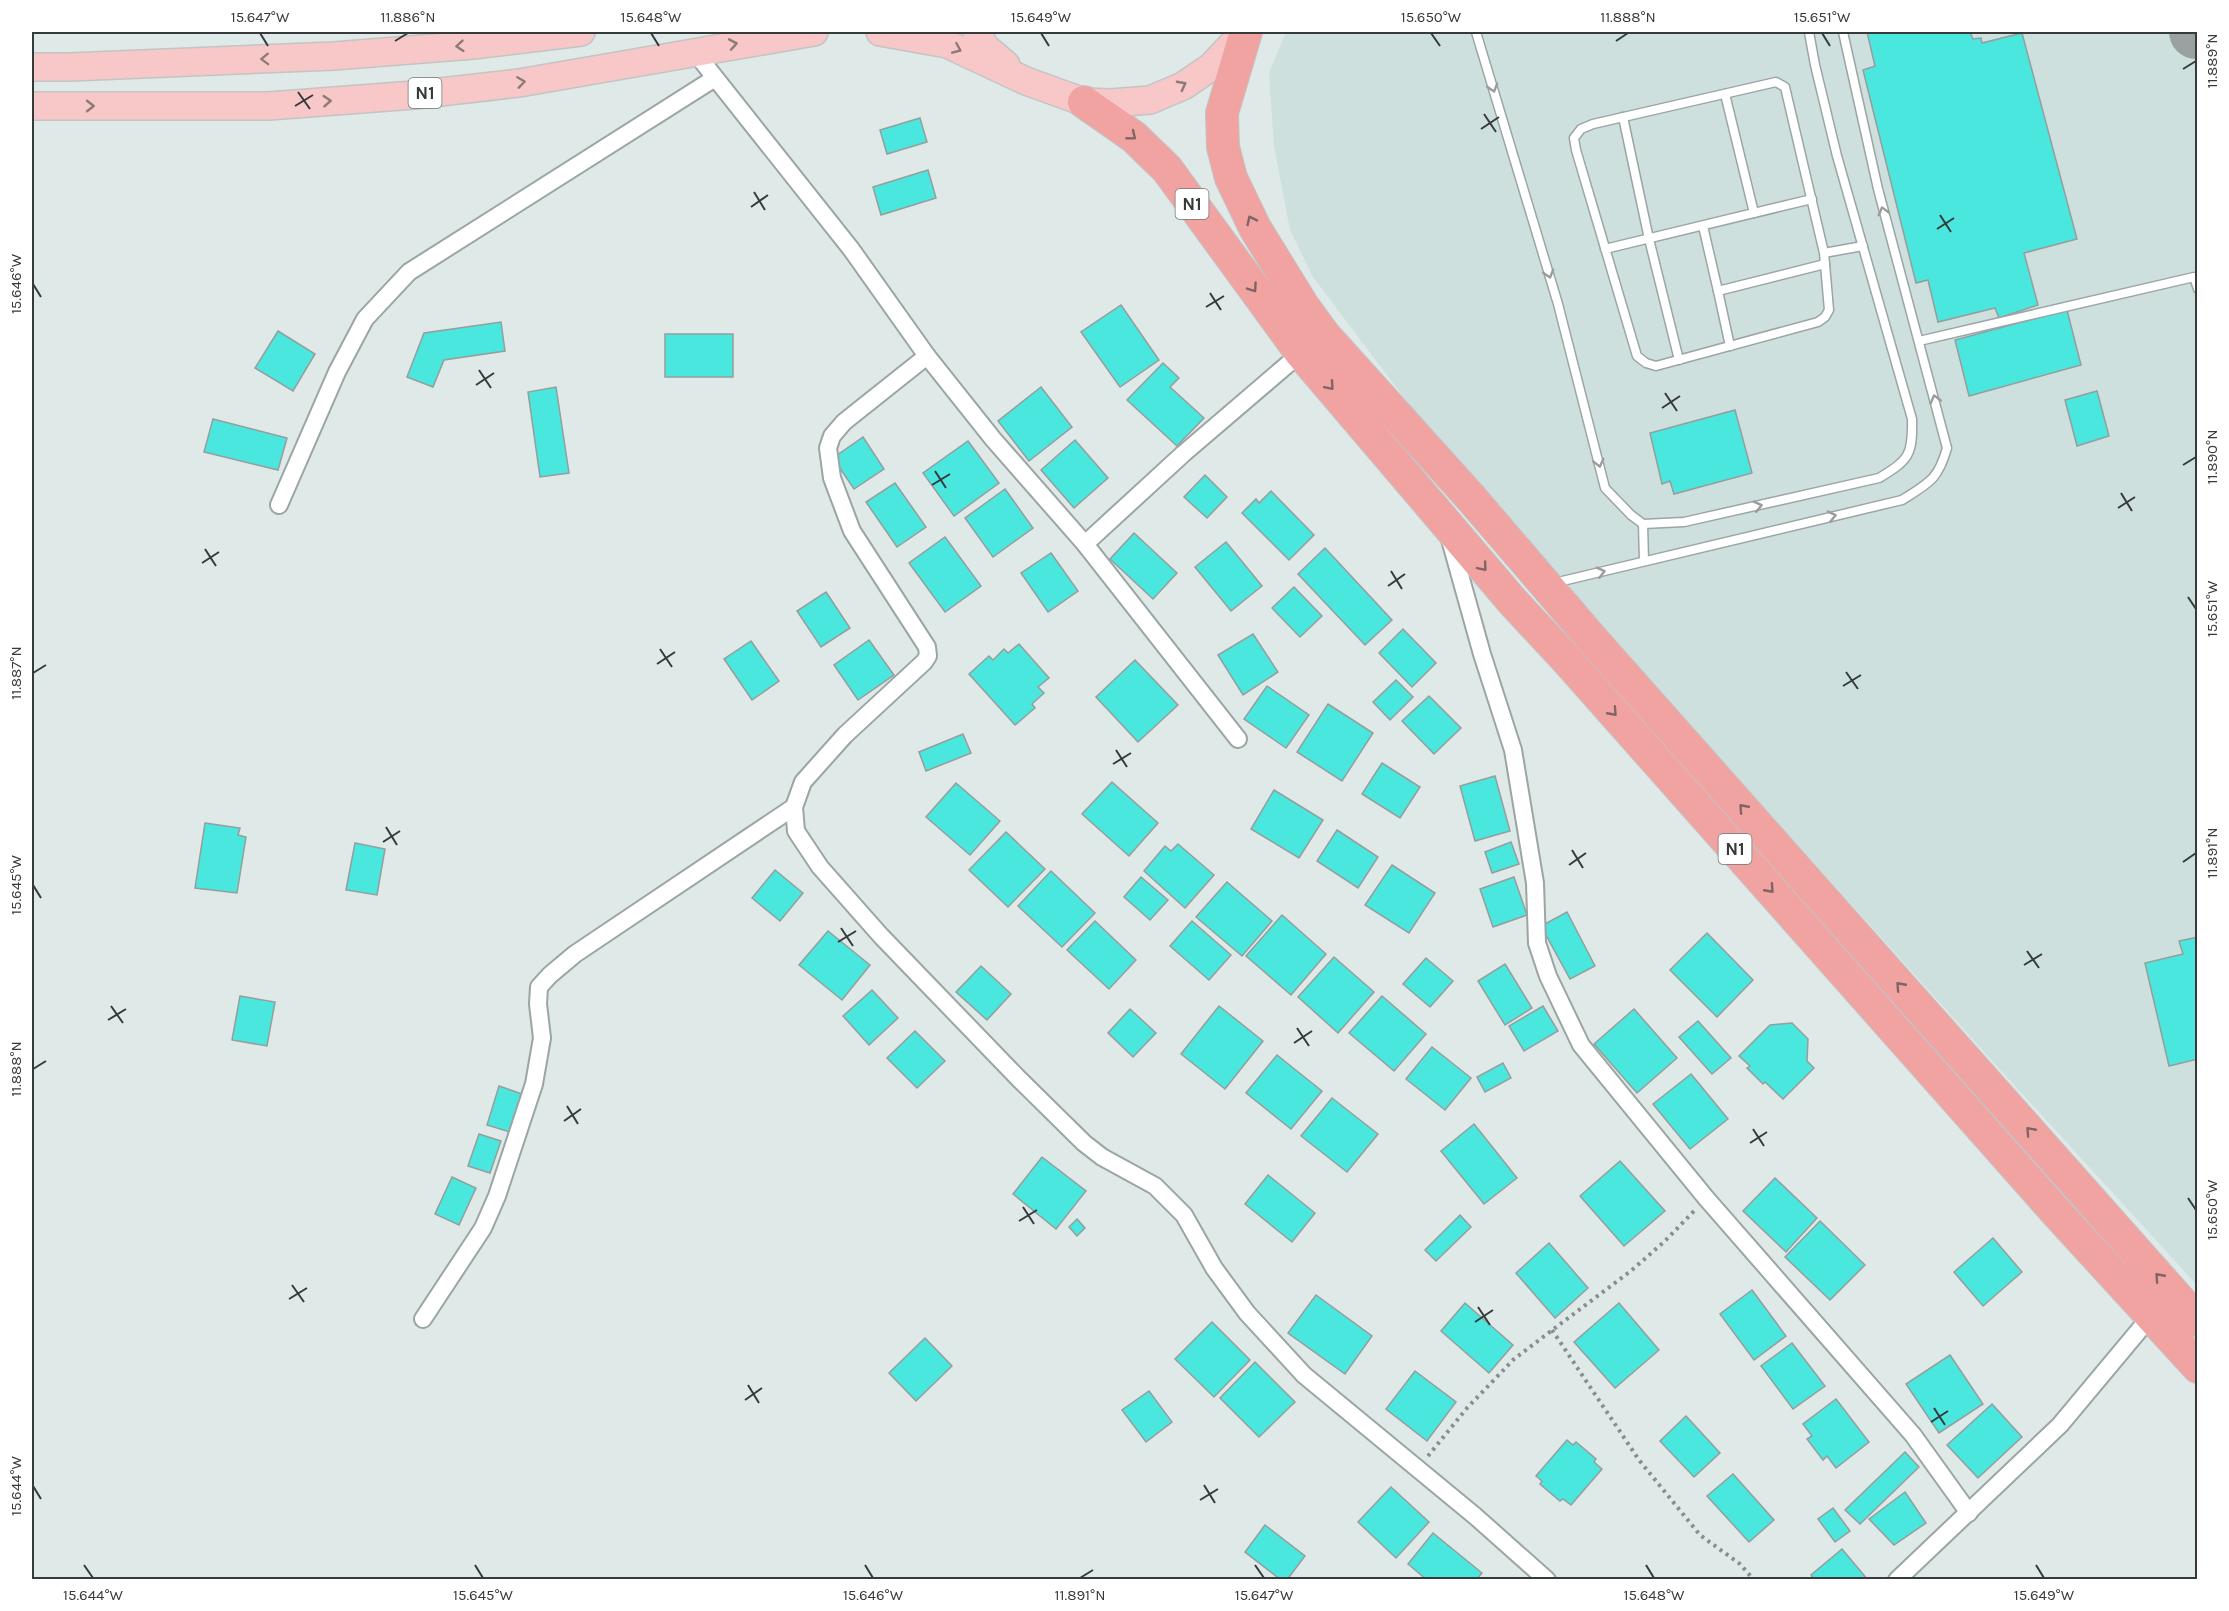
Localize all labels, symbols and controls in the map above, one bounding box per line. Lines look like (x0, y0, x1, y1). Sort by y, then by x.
text: 15.647°W (231, 8, 290, 26)
text: 11.886°N (381, 8, 435, 26)
text: 15.648°W (621, 8, 682, 26)
text: 15.649°W (1011, 8, 1072, 26)
text: 15.650°W (1401, 8, 1462, 26)
text: 11.888°N (1600, 8, 1656, 26)
text: 15.651°W (1794, 8, 1851, 26)
text: 11.889°N (2203, 33, 2221, 89)
one-way arrow (455, 39, 465, 52)
one-way arrow (729, 39, 738, 51)
one-way arrow (951, 42, 962, 54)
one-way arrow (261, 53, 270, 65)
one-way arrow (516, 76, 525, 88)
road number: N1 (408, 78, 442, 108)
one-way arrow (1176, 81, 1186, 92)
one-way arrow (1486, 82, 1498, 92)
one-way arrow (322, 95, 331, 108)
one-way arrow (85, 100, 94, 112)
one-way arrow (1125, 129, 1136, 140)
road number: N1 (1176, 189, 1208, 219)
one-way arrow (1878, 206, 1891, 216)
one-way arrow (1247, 215, 1258, 226)
text: 15.646°W (7, 253, 25, 314)
one-way arrow (1542, 268, 1554, 279)
one-way arrow (1246, 281, 1257, 292)
one-way arrow (1322, 379, 1333, 390)
one-way arrow (1930, 394, 1942, 405)
text: 11.890°N (2203, 430, 2221, 484)
one-way arrow (1592, 457, 1604, 468)
one-way arrow (1753, 501, 1763, 514)
one-way arrow (1826, 511, 1836, 524)
one-way arrow (1476, 560, 1487, 571)
one-way arrow (1596, 566, 1606, 579)
text: 15.651°W (2203, 580, 2221, 637)
text: 11.887°N (7, 646, 25, 700)
one-way arrow (1606, 705, 1617, 716)
one-way arrow (1739, 804, 1750, 815)
text: 11.891°N (2203, 828, 2221, 878)
road number: N1 (1718, 834, 1752, 864)
text: 15.645°W (7, 854, 25, 915)
one-way arrow (1763, 883, 1774, 893)
one-way arrow (1896, 982, 1907, 992)
text: 11.888°N (7, 1041, 25, 1097)
one-way arrow (2026, 1128, 2037, 1138)
text: 15.650°W (2203, 1179, 2221, 1240)
one-way arrow (2155, 1274, 2166, 1284)
text: 15.644°W (7, 1455, 25, 1516)
text: 15.644°W (63, 1586, 124, 1604)
text: 15.645°W (453, 1586, 514, 1604)
text: 15.646°W (843, 1586, 904, 1604)
text: 11.891°N (1055, 1586, 1105, 1604)
text: 15.647°W (1235, 1586, 1294, 1604)
text: 15.648°W (1624, 1586, 1685, 1604)
text: 15.649°W (2014, 1586, 2075, 1604)

